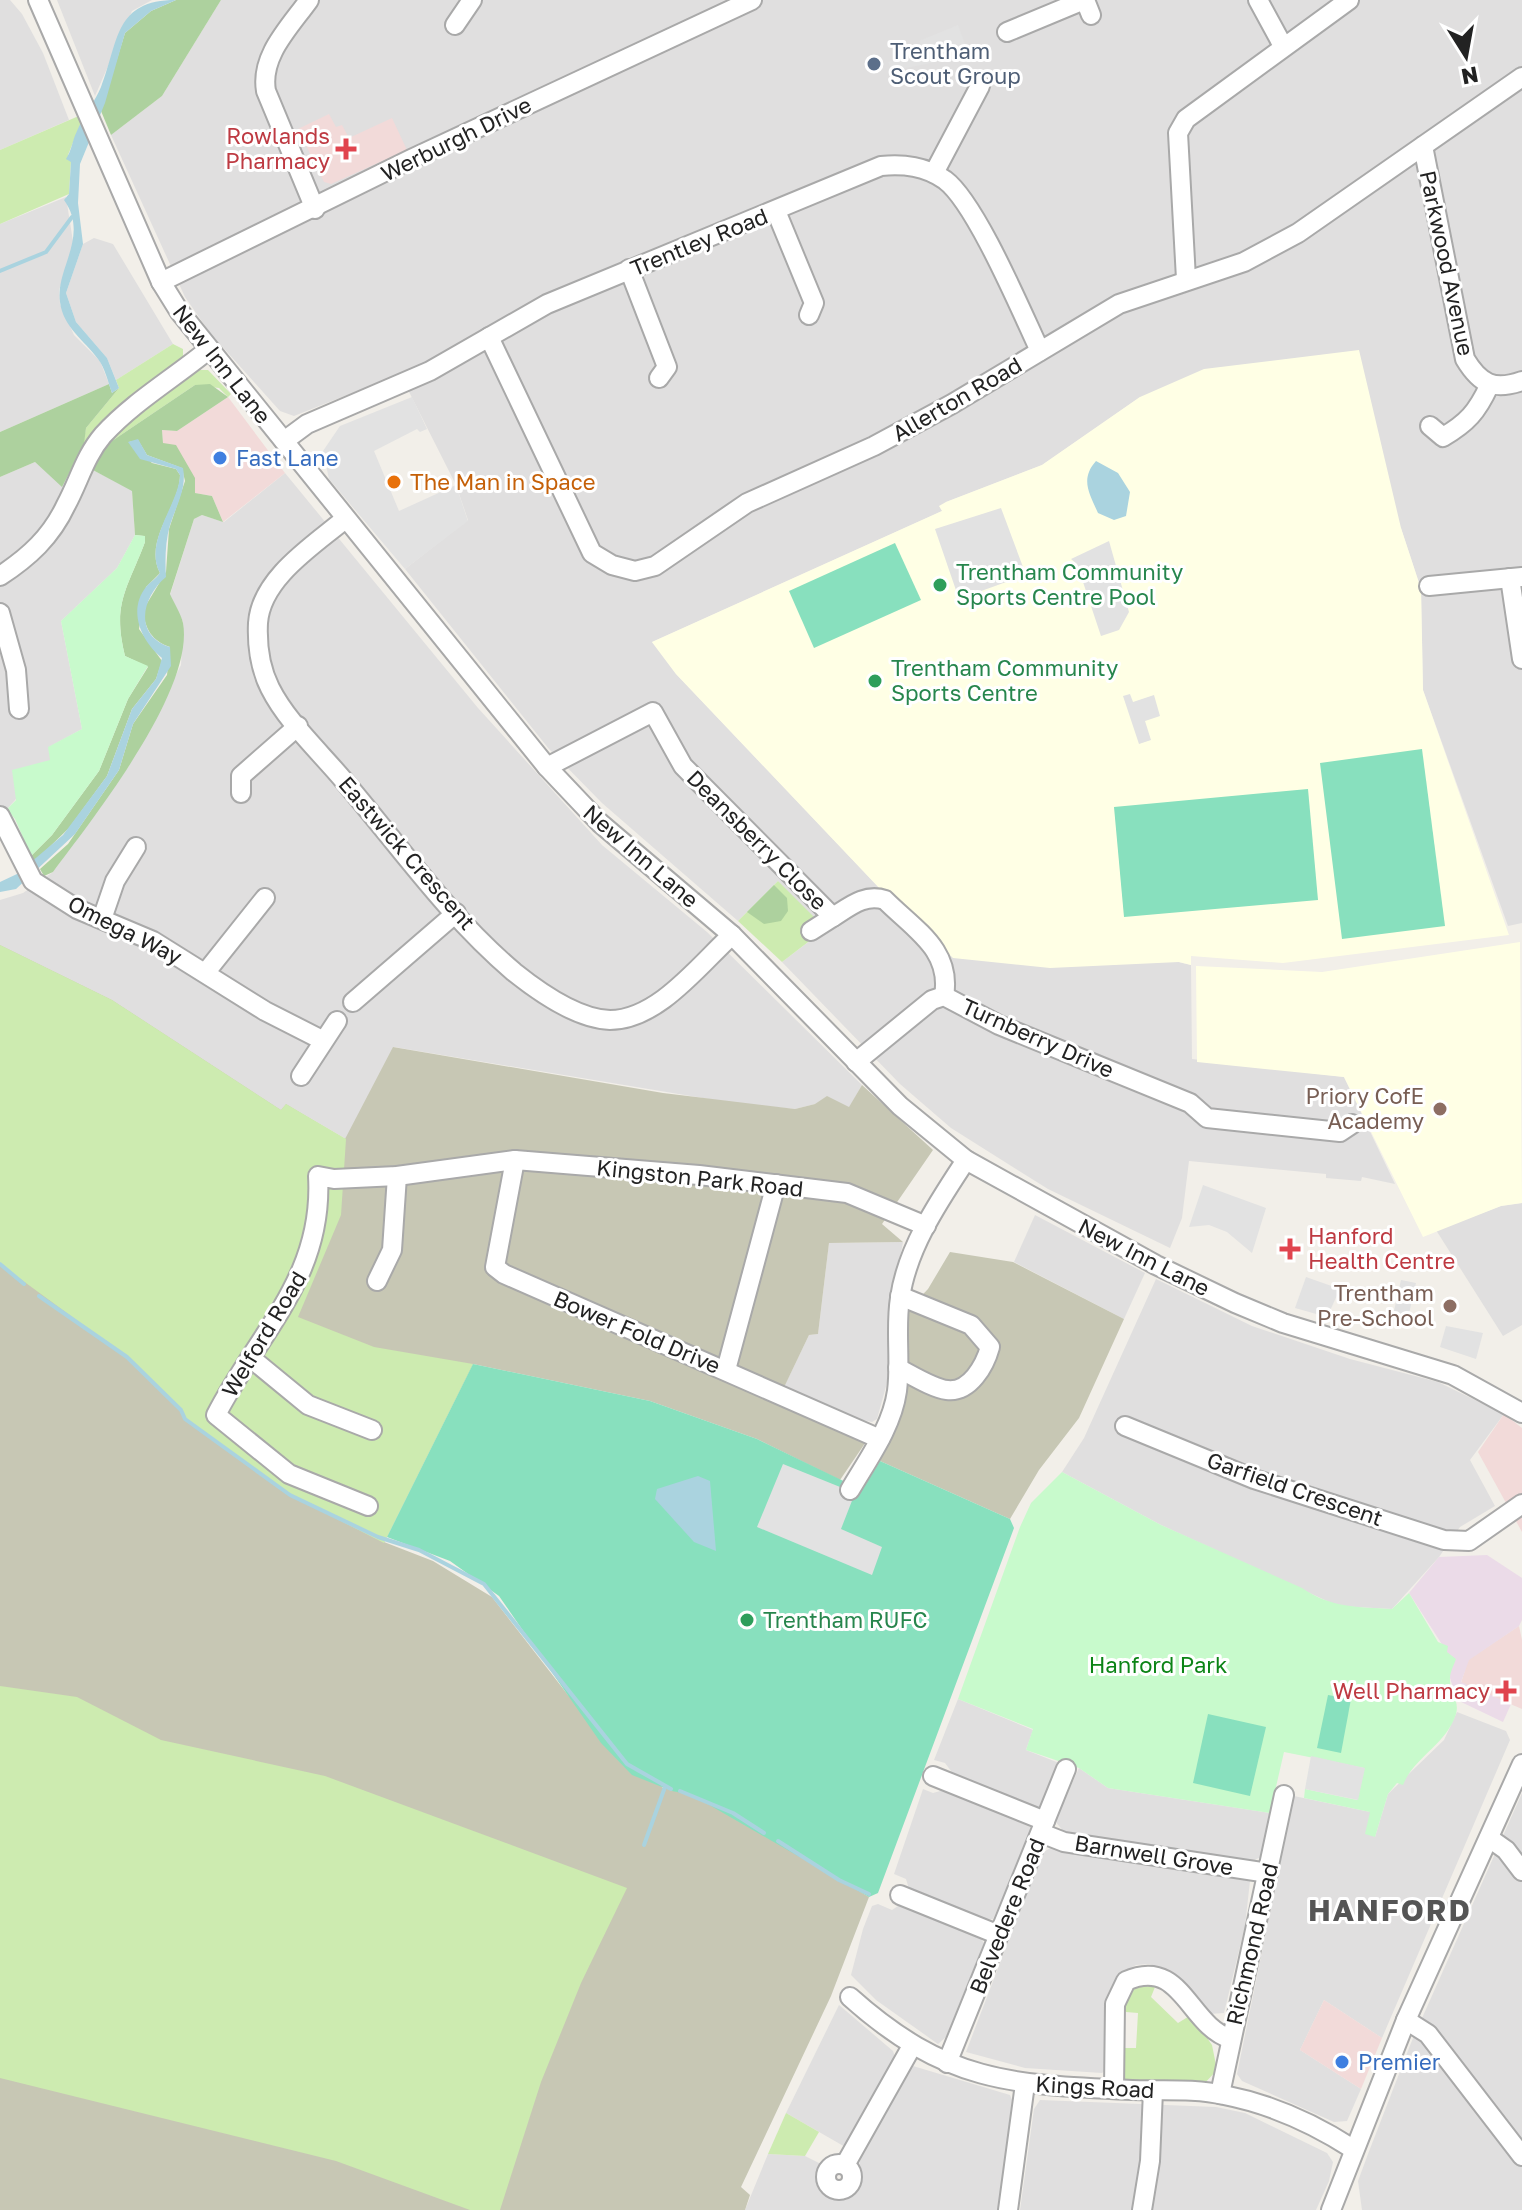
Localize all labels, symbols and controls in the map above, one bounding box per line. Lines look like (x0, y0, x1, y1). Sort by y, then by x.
north arrow (1426, 16, 1506, 96)
place label: Trentham Scout Group (890, 37, 1021, 89)
marker: Trentham Scout Group (865, 55, 883, 73)
text: N (1459, 61, 1481, 91)
street label: Werburgh Drive (376, 91, 535, 187)
place label: Rowlands Pharmacy (225, 122, 330, 174)
marker: Rowlands Pharmacy (337, 140, 355, 158)
street label: Parkwood Avenue (1415, 168, 1480, 358)
street label: Trentley Road (626, 202, 771, 281)
street label: New Inn Lane (168, 299, 277, 429)
street label: Allerton Road (887, 351, 1026, 446)
place label: Fast Lane (236, 444, 339, 471)
marker: Fast Lane (211, 449, 229, 467)
place label: The Man in Space (410, 468, 596, 495)
marker: The Man in Space (385, 473, 403, 491)
place label: Trentham Community Sports Centre Pool (956, 558, 1183, 610)
marker: Trentham Community Sports Centre Pool (931, 576, 949, 594)
place label: Trentham Community Sports Centre (891, 654, 1118, 706)
marker: Trentham Community Sports Centre (866, 672, 884, 690)
street label: Deansberry Close (682, 764, 833, 915)
street label: Eastwick Crescent (333, 770, 481, 935)
street label: New Inn Lane (578, 798, 704, 913)
street label: Omega Way (64, 889, 187, 970)
street label: Turnberry Drive (958, 992, 1118, 1083)
place label: Priory CofE Academy (1305, 1082, 1424, 1134)
marker: Priory CofE Academy (1431, 1100, 1449, 1118)
street label: Kingston Park Road (595, 1153, 805, 1202)
street label: New Inn Lane (1074, 1212, 1214, 1301)
place label: Hanford Health Centre (1308, 1222, 1455, 1274)
marker: Hanford Health Centre (1279, 1238, 1301, 1260)
street label: Welford Road (215, 1266, 312, 1402)
place label: Trentham Pre-School (1317, 1279, 1434, 1331)
street label: Bower Fold Drive (550, 1284, 725, 1379)
marker: Trentham Pre-School (1441, 1297, 1459, 1315)
street label: Garfield Crescent (1204, 1446, 1387, 1531)
place label: Trentham RUFC (763, 1606, 928, 1633)
marker: Trentham RUFC (738, 1611, 756, 1629)
park label: Hanford Park (1089, 1651, 1227, 1678)
place label: Well Pharmacy (1333, 1677, 1490, 1704)
marker: Well Pharmacy (1497, 1682, 1515, 1700)
street label: Barnwell Grove (1073, 1829, 1235, 1880)
street label: Belvedere Road (963, 1834, 1050, 1998)
street label: Richmond Road (1220, 1860, 1283, 2028)
district label: HANFORD (1308, 1892, 1472, 1928)
place label: Premier (1358, 2048, 1441, 2075)
marker: Premier (1333, 2053, 1351, 2071)
street label: Kings Road (1035, 2070, 1155, 2103)

